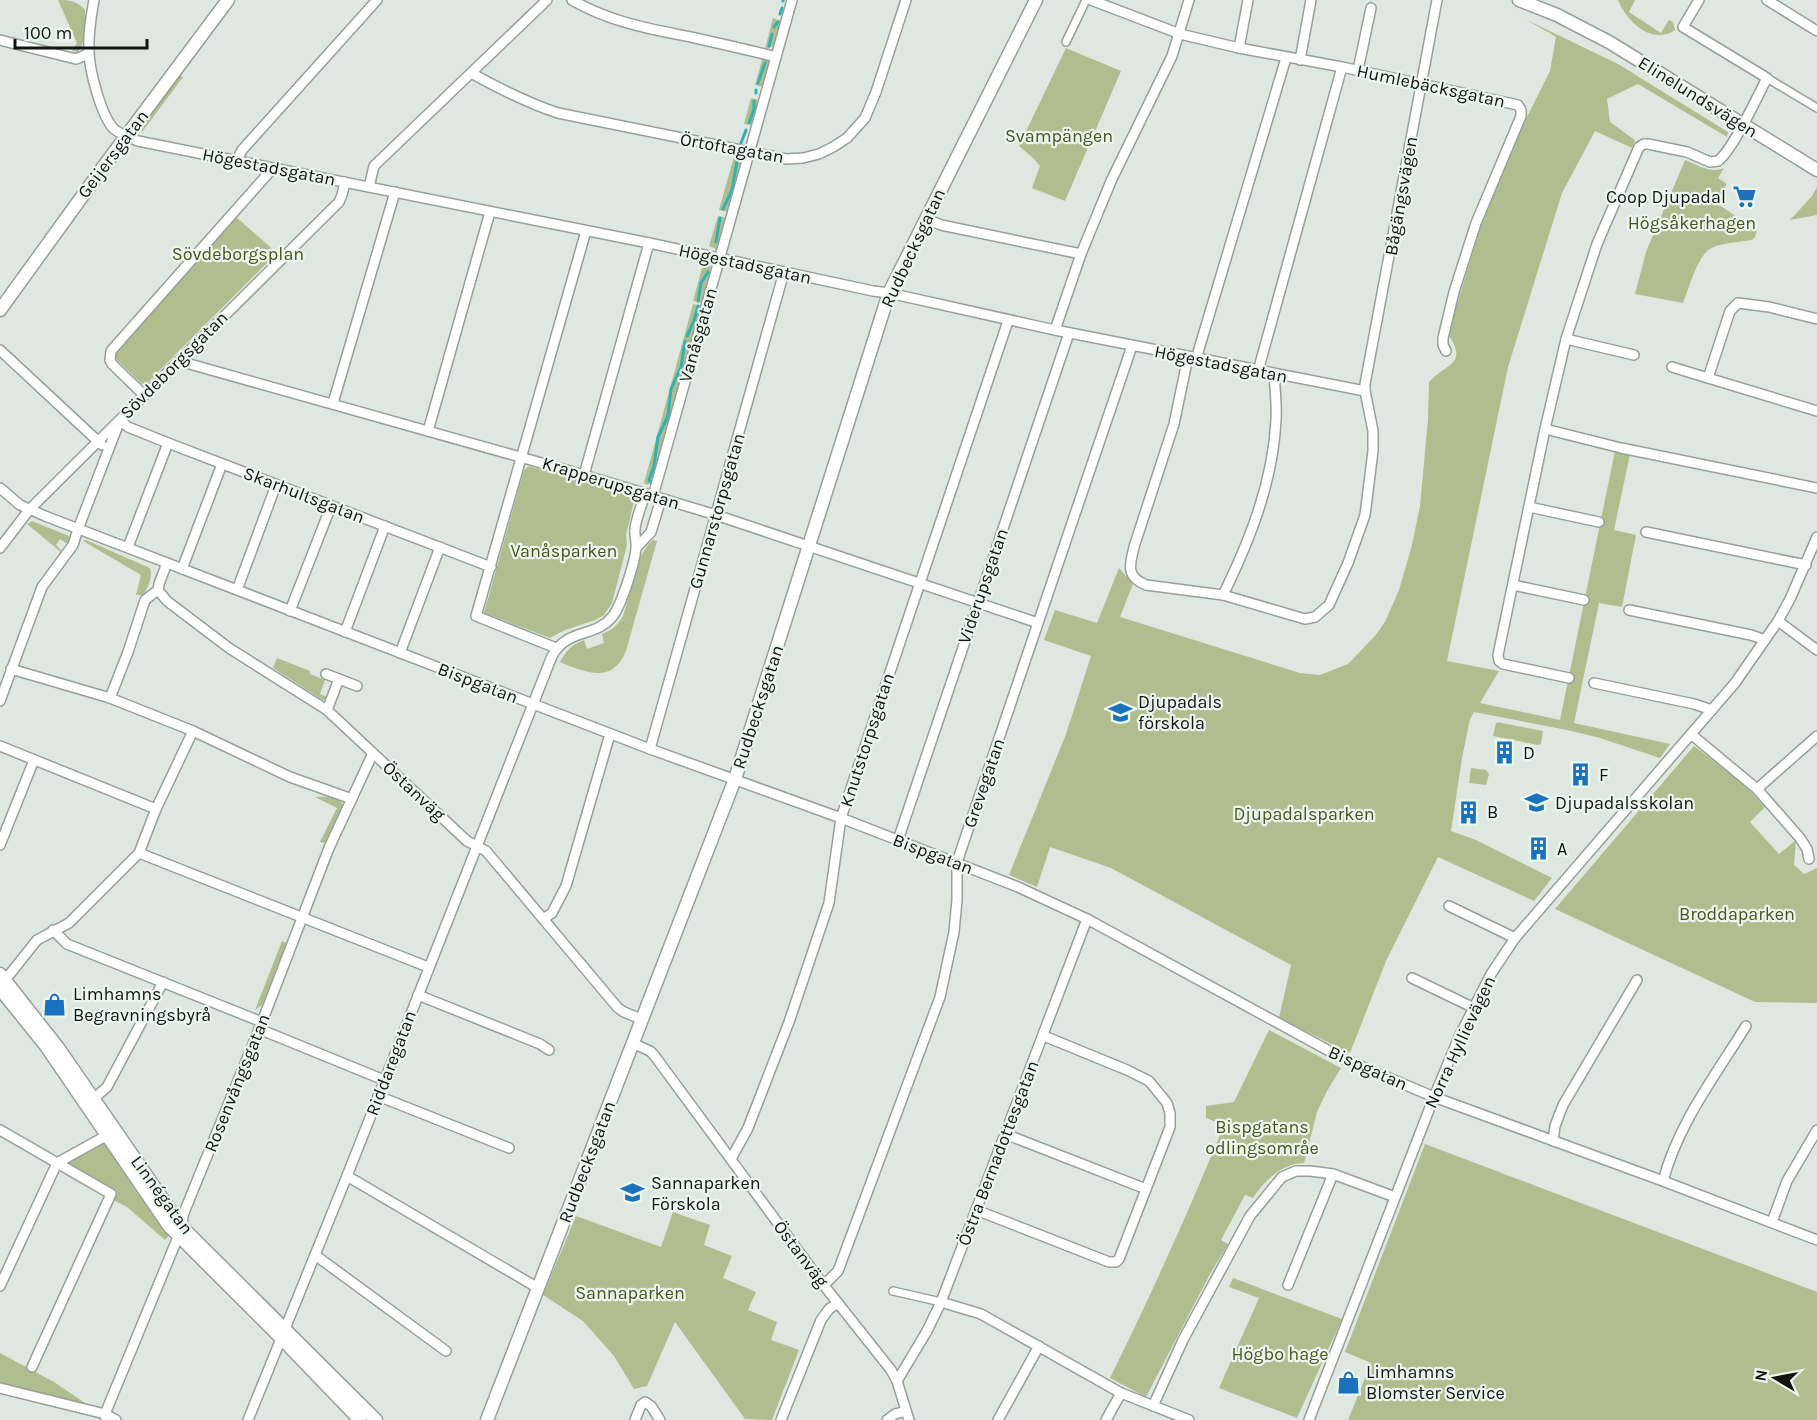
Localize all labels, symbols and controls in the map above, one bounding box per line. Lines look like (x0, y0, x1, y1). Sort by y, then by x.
scale bar (15, 12, 147, 50)
text: 100 m (24, 22, 72, 44)
street label: Elinelundsvägen (1634, 51, 1762, 143)
street label: Humlebäcksgatan (1355, 60, 1507, 112)
street label: Geijersgatan (73, 106, 153, 202)
park label: Svampängen (1005, 125, 1113, 147)
street label: Örtoftagatan (678, 128, 786, 168)
street label: Bågängsvägen (1380, 135, 1422, 257)
street label: Högestadsgatan (201, 143, 337, 191)
supermarket icon: Coop Djupadal (1731, 184, 1757, 210)
street label: Rudbecksgatan (876, 185, 950, 311)
place label: Coop Djupadal (1606, 186, 1726, 208)
park label: Högsåkerhagen (1628, 212, 1756, 234)
street label: Högestadsgatan (677, 239, 813, 289)
park label: Sövdeborgsplan (172, 243, 304, 265)
street label: Vanåsgatan (674, 285, 722, 385)
street label: Sövdeborgsgatan (115, 306, 233, 424)
street label: Högestadsgatan (1153, 340, 1289, 388)
street label: Gunnarstorpsgatan (684, 431, 750, 591)
street label: Krapperupsgatan (540, 452, 682, 514)
street label: Skarhultsgatan (240, 462, 368, 528)
street label: Viderupsgatan (953, 525, 1013, 647)
park label: Vanåsparken (511, 540, 617, 562)
street label: Rudbecksgatan (728, 642, 788, 772)
street label: Bispgatan (435, 658, 521, 708)
street label: Knutstorpsgatan (835, 670, 899, 810)
place label: Djupadals förskola (1138, 691, 1222, 734)
school or university icon: Djupadals förskola (1107, 699, 1133, 725)
street label: Grevegatan (958, 735, 1010, 831)
building icon: D (1492, 740, 1518, 766)
place label: D (1523, 742, 1535, 764)
street label: Östanväg (378, 756, 450, 826)
building icon: F (1568, 762, 1594, 788)
place label: F (1599, 764, 1608, 786)
school or university icon: Djupadalsskolan (1524, 790, 1550, 816)
place label: Djupadalsskolan (1555, 792, 1694, 814)
building icon: B (1456, 799, 1482, 825)
place label: B (1487, 801, 1498, 823)
park label: Djupadalsparken (1233, 803, 1375, 825)
street label: Bispgatan (890, 829, 976, 879)
building icon: A (1526, 836, 1552, 862)
place label: A (1557, 838, 1567, 860)
park label: Broddaparken (1679, 903, 1795, 925)
street label: Norra Hyllievägen (1420, 972, 1500, 1112)
place label: Limhamns Begravningsbyrå (73, 983, 211, 1026)
shop icon: Limhamns Begravningsbyrå (42, 991, 68, 1017)
street label: Riddaregatan (361, 1007, 421, 1119)
street label: Rosenvångsgatan (199, 1011, 275, 1155)
street label: Bispgatan (1325, 1041, 1411, 1095)
street label: Östra Bernadottesgatan (953, 1057, 1043, 1249)
street label: Rudbecksgatan (554, 1098, 620, 1226)
park label: Bispgatans odlingsområe (1205, 1116, 1319, 1159)
street label: Linnégatan (126, 1151, 198, 1239)
place label: Sannaparken Förskola (651, 1172, 761, 1215)
school or university icon: Sannaparken Förskola (620, 1180, 646, 1206)
street label: Östanväg (769, 1216, 833, 1292)
park label: Sannaparken (575, 1282, 685, 1304)
park label: Högbo hage (1232, 1343, 1329, 1365)
north arrow (1745, 1348, 1805, 1408)
place label: Limhamns Blomster Service (1366, 1361, 1505, 1404)
text: N (1750, 1368, 1771, 1383)
shop icon: Limhamns Blomster Service (1335, 1369, 1361, 1395)

